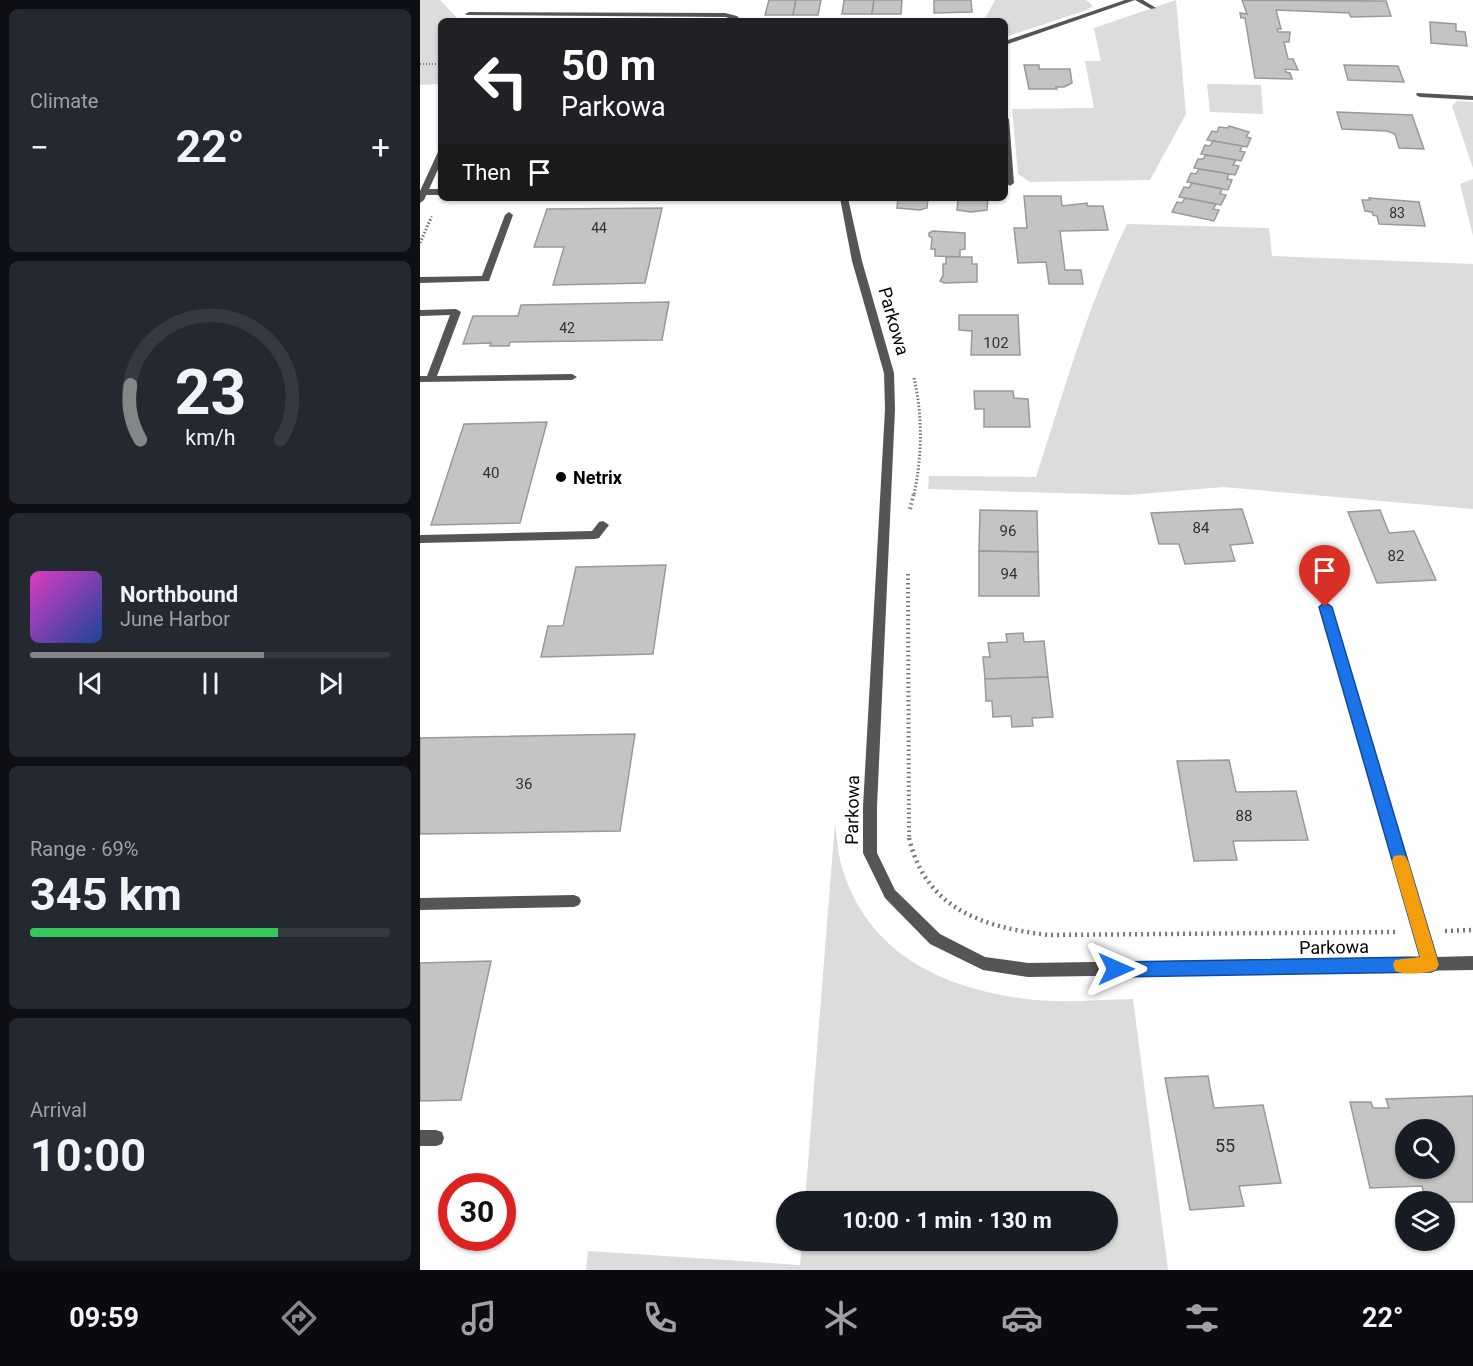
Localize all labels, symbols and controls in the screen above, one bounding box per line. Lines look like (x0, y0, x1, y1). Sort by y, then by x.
text: 50 m (561, 41, 656, 90)
icon: left (462, 42, 540, 120)
text: Climate (30, 89, 98, 113)
text: Parkowa (561, 91, 666, 123)
text: 22° (175, 120, 245, 173)
text: − (30, 128, 49, 167)
text: + (371, 128, 390, 167)
icon: arrive (523, 156, 556, 189)
text: Then (462, 160, 511, 185)
house number: 83 (1389, 205, 1405, 221)
house number: 44 (591, 220, 607, 236)
street label: Parkowa (874, 285, 914, 357)
house number: 42 (559, 320, 575, 336)
house number: 102 (983, 334, 1009, 352)
text: 23 (174, 356, 246, 429)
text: km/h (185, 425, 235, 450)
house number: 40 (483, 464, 499, 482)
place label: Netrix (573, 467, 623, 488)
marker: Netrix (554, 470, 568, 484)
house number: 84 (1193, 519, 1210, 537)
house number: 96 (1000, 522, 1016, 540)
pin (1299, 545, 1350, 607)
house number: 82 (1388, 547, 1404, 565)
icon: arrive (1308, 554, 1341, 587)
house number: 94 (1001, 565, 1018, 583)
text: Northbound (120, 582, 238, 607)
text: June Harbor (120, 607, 230, 631)
icon: previous (74, 667, 107, 700)
icon: pause (194, 667, 227, 700)
icon: next (314, 667, 347, 700)
house number: 36 (516, 775, 532, 793)
street label: Parkowa (841, 775, 863, 845)
house number: 88 (1236, 807, 1252, 825)
text: Range · 69% (30, 837, 138, 861)
text: 345 km (30, 868, 182, 921)
street label: Parkowa (1299, 936, 1369, 958)
position arrow (1084, 937, 1148, 1001)
text: Arrival (30, 1098, 87, 1122)
map controls (1395, 1119, 1455, 1251)
button: search (1395, 1119, 1455, 1179)
text: 10:00 (30, 1129, 146, 1182)
house number: 55 (1215, 1135, 1235, 1156)
speed limit sign: 30 (438, 1173, 516, 1251)
button: layers (1395, 1191, 1455, 1251)
text: 10:00 · 1 min · 130 m (842, 1208, 1052, 1233)
icon: directions (278, 1297, 320, 1339)
icon: music (458, 1297, 500, 1339)
icon: phone (639, 1297, 681, 1339)
icon: climate (820, 1297, 862, 1339)
icon: car (1001, 1297, 1043, 1339)
icon: filters (1181, 1297, 1223, 1339)
text: 09:59 (69, 1302, 139, 1334)
text: 22° (1362, 1302, 1404, 1334)

